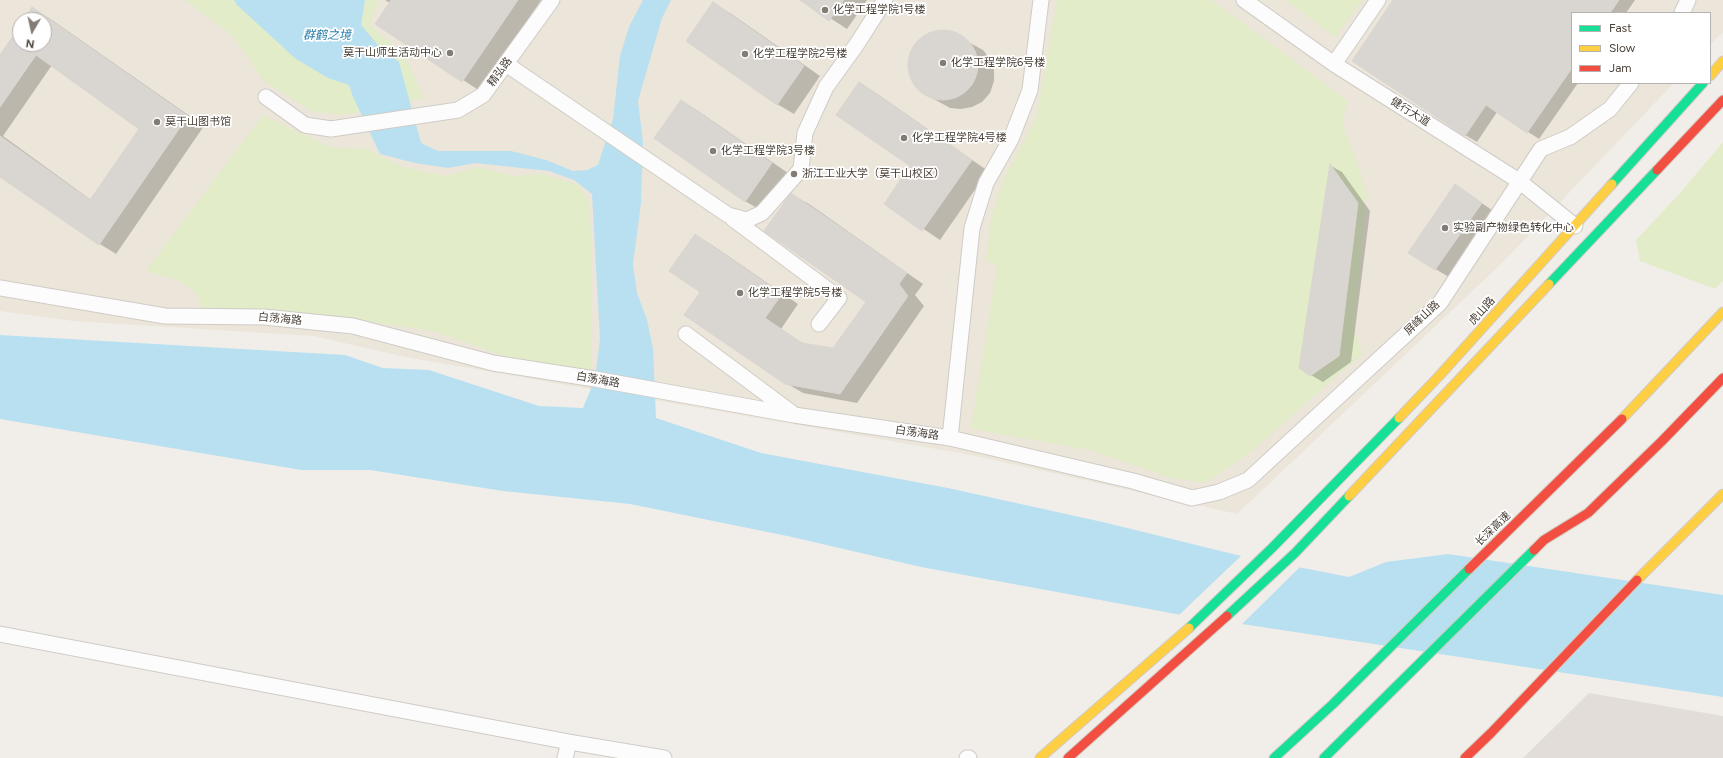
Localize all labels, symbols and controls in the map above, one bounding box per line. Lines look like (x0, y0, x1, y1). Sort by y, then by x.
place label: 化学工程学院1号楼 (833, 3, 926, 17)
marker: 化学工程学院1号楼 (820, 5, 830, 15)
north arrow (12, 12, 52, 52)
legend (1571, 12, 1711, 84)
text: Fast (1609, 21, 1632, 35)
water label: 群鹤之境 (303, 28, 351, 42)
text: N (25, 36, 35, 50)
text: Slow (1609, 41, 1635, 55)
place label: 莫干山师生活动中心 (343, 46, 442, 60)
place label: 化学工程学院2号楼 (753, 47, 847, 61)
marker: 莫干山师生活动中心 (445, 48, 455, 58)
marker: 化学工程学院2号楼 (740, 49, 750, 59)
street label: 精弘路 (485, 55, 515, 89)
place label: 化学工程学院6号楼 (951, 56, 1045, 70)
marker: 化学工程学院6号楼 (938, 58, 948, 68)
text: Jam (1609, 61, 1632, 75)
street label: 健行大道 (1388, 95, 1432, 129)
place label: 莫干山图书馆 (165, 115, 231, 129)
marker: 莫干山图书馆 (152, 117, 162, 127)
place label: 化学工程学院4号楼 (912, 131, 1007, 145)
marker: 化学工程学院4号楼 (899, 133, 909, 143)
place label: 化学工程学院3号楼 (721, 144, 815, 158)
marker: 化学工程学院3号楼 (708, 146, 718, 156)
place label: 浙江工业大学（莫干山校区） (802, 167, 945, 181)
marker: 浙江工业大学（莫干山校区） (789, 169, 799, 179)
place label: 实验副产物绿色转化中心 (1453, 221, 1574, 235)
marker: 实验副产物绿色转化中心 (1440, 223, 1450, 233)
place label: 化学工程学院5号楼 (748, 286, 842, 300)
marker: 化学工程学院5号楼 (735, 288, 745, 298)
street label: 虎山路 (1466, 294, 1498, 328)
street label: 屏峰山路 (1402, 298, 1442, 338)
street label: 白荡海路 (258, 311, 302, 327)
street label: 白荡海路 (575, 370, 621, 390)
street label: 白荡海路 (894, 423, 940, 443)
street label: 长深高速 (1473, 509, 1513, 549)

